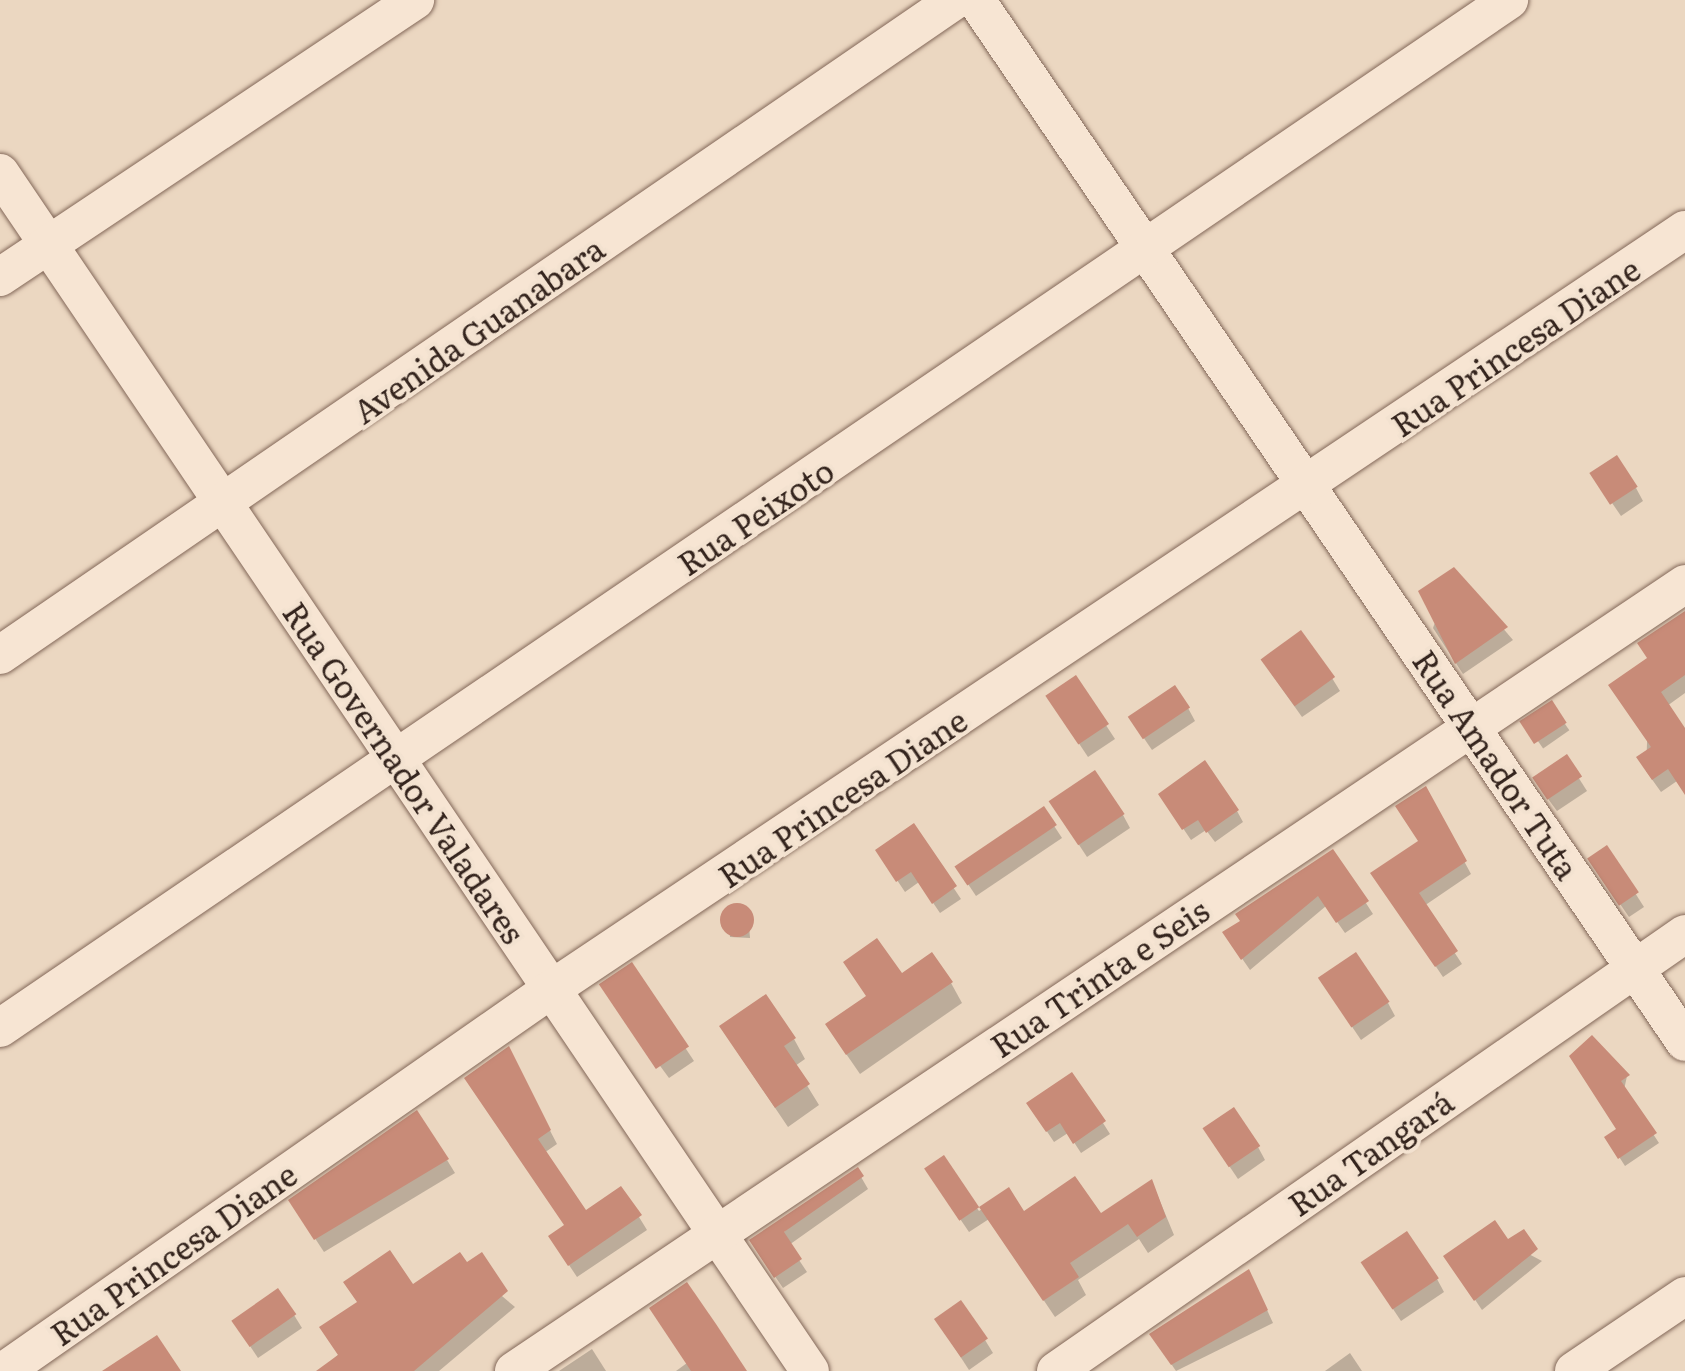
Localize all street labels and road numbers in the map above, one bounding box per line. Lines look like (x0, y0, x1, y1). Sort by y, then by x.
street label: Avenida Guanabara (345, 228, 611, 430)
street label: Rua Princesa Diane (1383, 249, 1647, 443)
street label: Rua Peixoto (670, 450, 840, 582)
street label: Rua Governador Valadares (276, 594, 534, 950)
street label: Rua Amador Tuta (1406, 642, 1588, 886)
street label: Rua Princesa Diane (710, 700, 974, 894)
street label: Rua Trinta e Seis (983, 890, 1215, 1064)
street label: Rua Tangará (1280, 1081, 1460, 1223)
street label: Rua Princesa Diane (43, 1154, 303, 1352)

